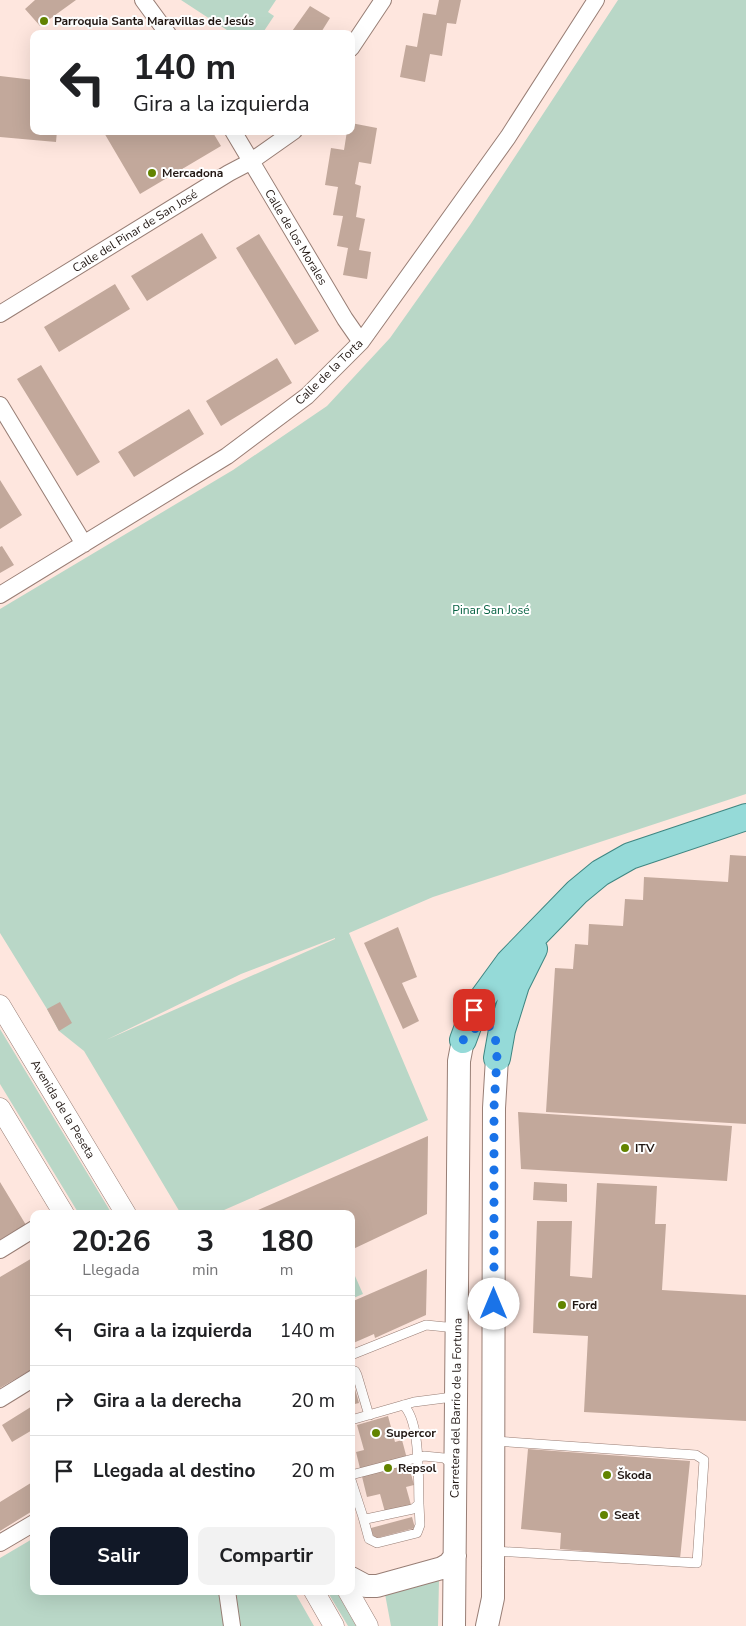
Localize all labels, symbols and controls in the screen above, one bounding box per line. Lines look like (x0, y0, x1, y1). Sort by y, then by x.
place label: Parroquia Santa Maravillas de Jesús (54, 13, 254, 29)
marker: Parroquia Santa Maravillas de Jesús (38, 15, 50, 27)
text: 140 m (133, 44, 236, 91)
icon: left (50, 50, 115, 115)
text: Gira a la izquierda (133, 89, 310, 119)
place label: Mercadona (162, 165, 223, 181)
marker: Mercadona (146, 167, 158, 179)
street label: Calle del Pinar de San José (69, 186, 201, 276)
street label: Calle de los Morales (261, 186, 331, 288)
street label: Calle de la Torta (292, 336, 366, 408)
park label: Pinar San José (452, 602, 530, 618)
pin (453, 989, 495, 1031)
icon: arrive (460, 996, 488, 1024)
street label: Avenida de la Peseta (27, 1057, 99, 1161)
place label: ITV (635, 1140, 655, 1156)
marker: ITV (619, 1142, 631, 1154)
text: 20:26 (71, 1221, 151, 1262)
text: 3 (196, 1221, 214, 1262)
text: 180 (260, 1221, 314, 1262)
text: Llegada (82, 1259, 140, 1281)
text: min (192, 1259, 218, 1281)
text: m (280, 1259, 294, 1281)
position arrow (467, 1277, 519, 1329)
place label: Ford (572, 1297, 597, 1313)
marker: Ford (556, 1299, 568, 1311)
icon: left (50, 1317, 78, 1345)
text: Gira a la izquierda (93, 1318, 252, 1344)
text: 140 m (280, 1318, 335, 1344)
street label: Carretera del Barrio de la Fortuna (446, 1318, 466, 1498)
icon: right (50, 1387, 78, 1415)
text: Gira a la derecha (93, 1388, 242, 1414)
text: 20 m (291, 1388, 335, 1414)
place label: Supercor (386, 1425, 436, 1441)
marker: Supercor (370, 1427, 382, 1439)
icon: arrive (50, 1457, 78, 1485)
text: Llegada al destino (93, 1458, 255, 1484)
text: 20 m (291, 1458, 335, 1484)
place label: Repsol (398, 1460, 437, 1476)
marker: Repsol (382, 1462, 394, 1474)
place label: Škoda (617, 1467, 652, 1483)
marker: Škoda (601, 1469, 613, 1481)
place label: Seat (614, 1507, 640, 1523)
marker: Seat (598, 1509, 610, 1521)
button: Salir (50, 1527, 188, 1585)
button: Compartir (198, 1527, 335, 1585)

